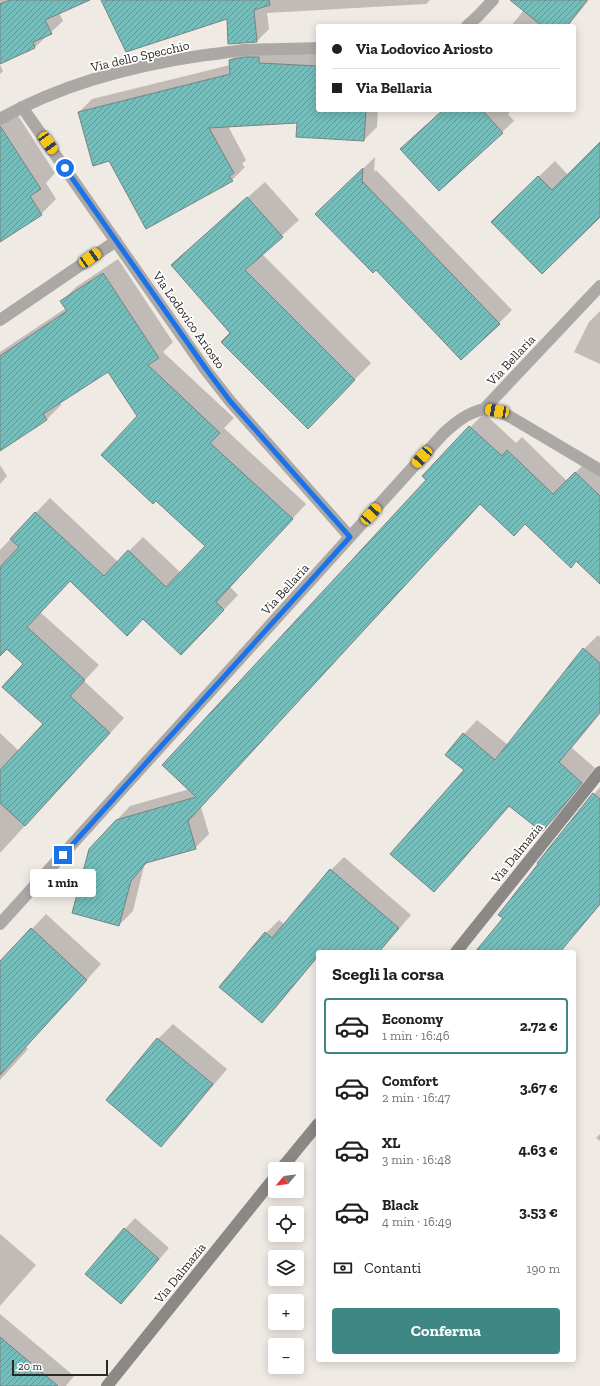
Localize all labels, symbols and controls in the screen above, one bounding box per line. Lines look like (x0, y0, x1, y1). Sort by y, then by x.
street label: Via dello Specchio (88, 37, 191, 75)
text: Via Lodovico Ariosto (356, 40, 493, 58)
text: Via Bellaria (356, 79, 432, 97)
car (36, 130, 60, 156)
route start (56, 159, 74, 177)
car (77, 246, 103, 270)
street label: Via Lodovico Ariosto (149, 268, 228, 372)
street label: Via Bellaria (483, 331, 539, 389)
car (484, 403, 510, 419)
car (410, 444, 434, 470)
car (359, 501, 383, 527)
street label: Via Bellaria (257, 560, 312, 618)
street label: Via Dalmazia (487, 819, 546, 887)
route end (54, 846, 72, 864)
callout: 1 min (30, 869, 96, 897)
text: 1 min (48, 875, 78, 890)
text: Scegli la corsa (332, 963, 444, 985)
icon: car (334, 1008, 370, 1044)
text: Economy (382, 1010, 443, 1028)
text: 2.72 € (520, 1017, 558, 1035)
text: 1 min · 16:46 (382, 1028, 450, 1043)
icon: car (334, 1070, 370, 1106)
text: Comfort (382, 1072, 438, 1090)
text: 3.67 € (520, 1079, 558, 1097)
text: 2 min · 16:47 (382, 1090, 450, 1105)
icon: car (334, 1132, 370, 1168)
text: XL (382, 1134, 400, 1152)
text: 4.63 € (519, 1141, 558, 1159)
text: 3 min · 16:48 (382, 1152, 451, 1167)
north arrow (268, 1162, 304, 1198)
map controls (268, 1162, 304, 1374)
icon: car (334, 1194, 370, 1230)
text: Black (382, 1196, 419, 1214)
text: 3.53 € (519, 1203, 558, 1221)
button: locate (268, 1206, 304, 1242)
text: 4 min · 16:49 (382, 1214, 452, 1229)
street label: Via Dalmazia (150, 1239, 209, 1307)
button: layers (268, 1250, 304, 1286)
icon: cash (332, 1257, 354, 1279)
text: Contanti (364, 1259, 421, 1277)
text: 190 m (526, 1261, 560, 1276)
button: + (268, 1294, 304, 1330)
button: Conferma (332, 1308, 560, 1354)
button: − (268, 1338, 304, 1374)
scale bar (12, 1358, 108, 1377)
text: 20 m (18, 1360, 42, 1373)

